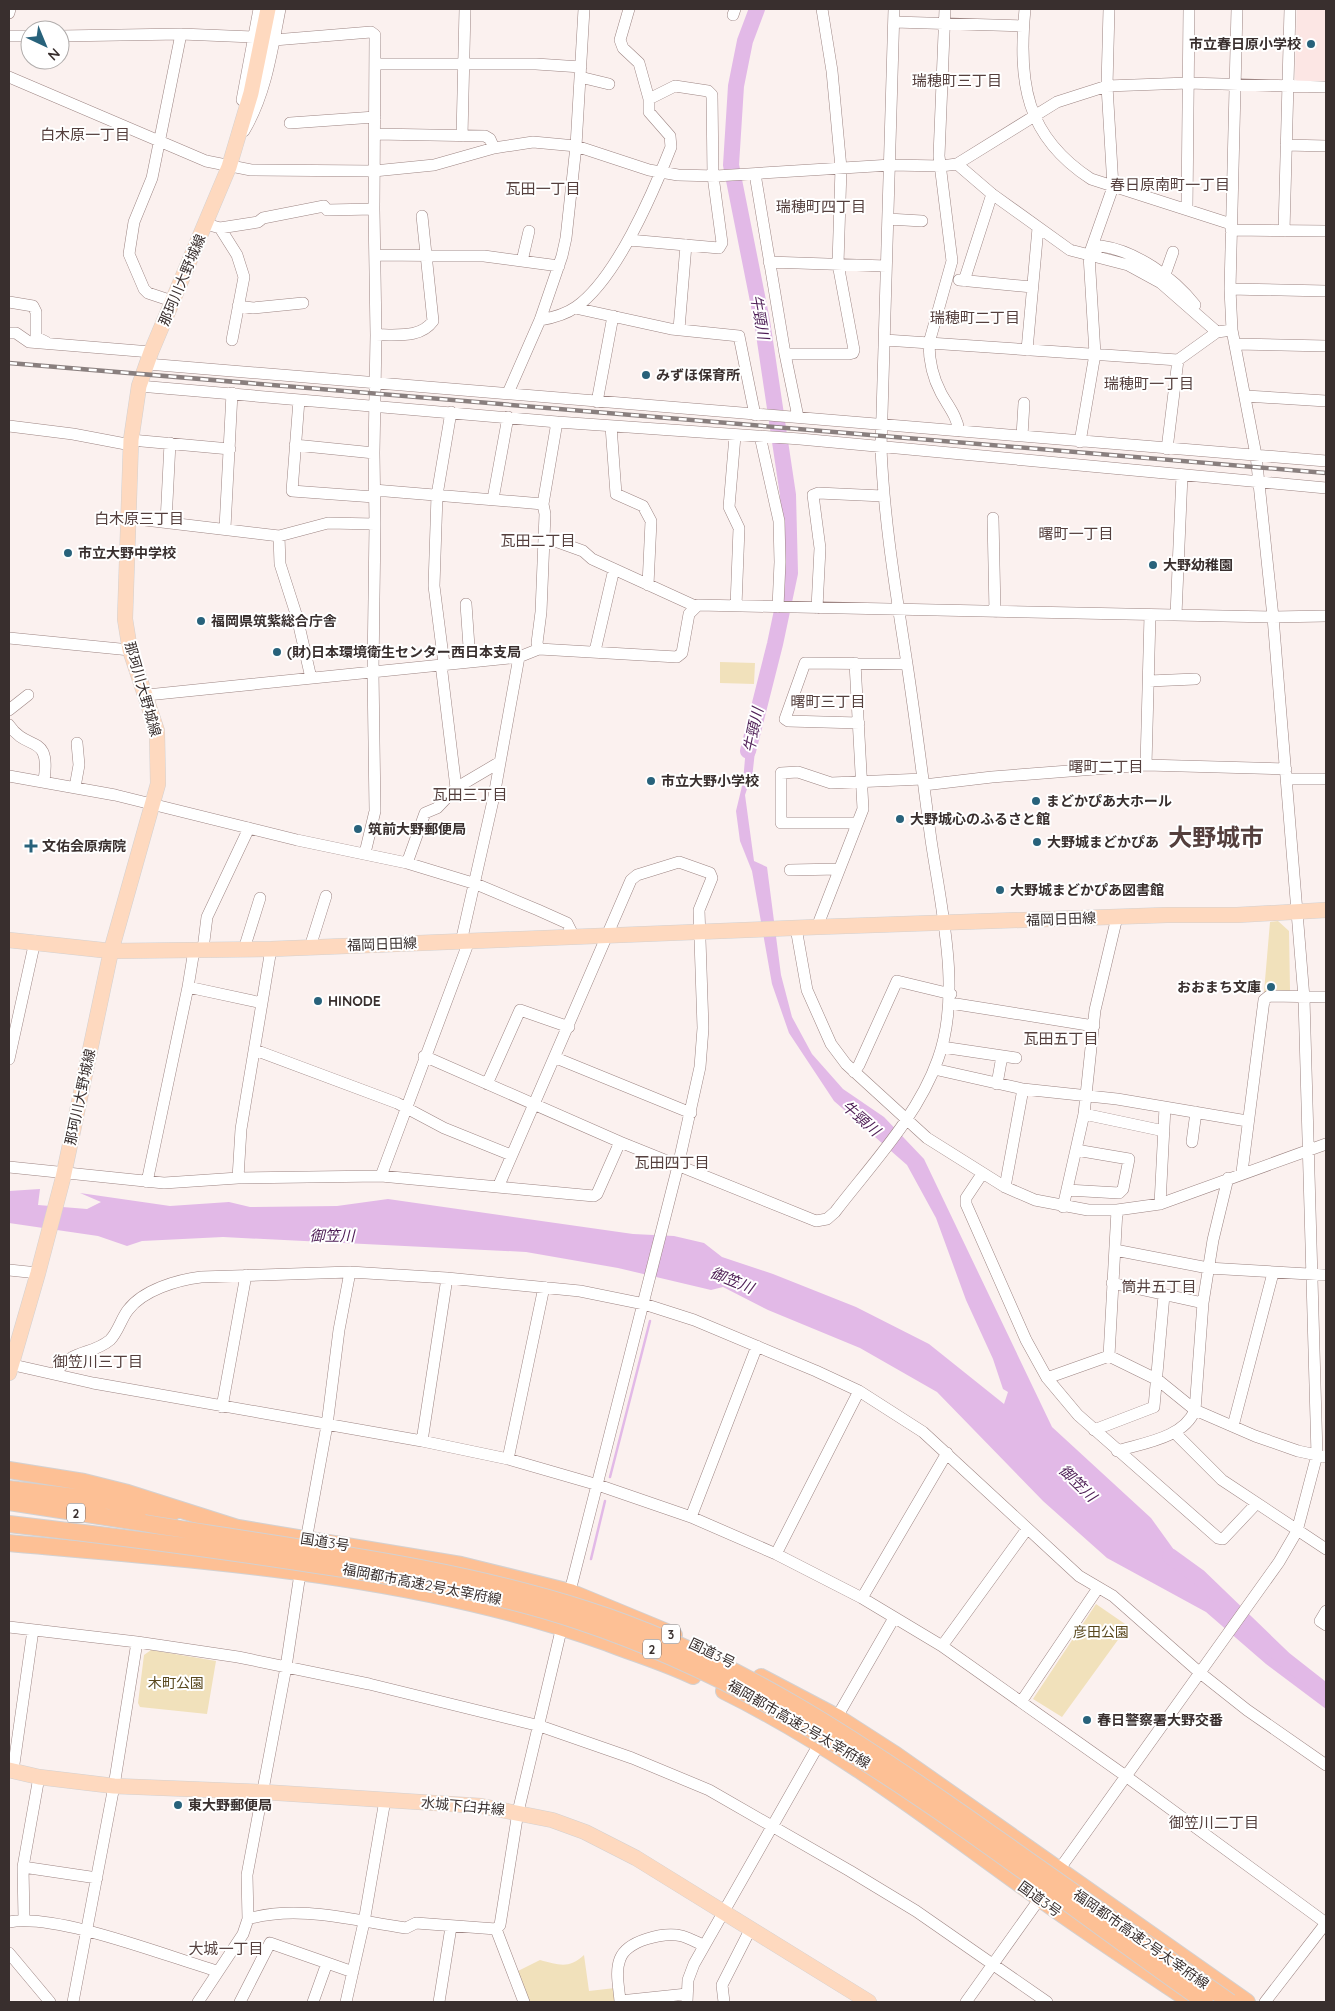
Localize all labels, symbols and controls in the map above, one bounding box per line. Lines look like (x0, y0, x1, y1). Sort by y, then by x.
north arrow (20, 20, 70, 70)
place label: 市立春日原小学校 (1189, 35, 1301, 53)
marker: 市立春日原小学校 (1305, 38, 1317, 50)
text: N (44, 44, 64, 64)
district label: 瑞穂町三丁目 (912, 71, 1002, 90)
district label: 白木原一丁目 (40, 125, 130, 144)
district label: 春日原南町一丁目 (1110, 175, 1230, 194)
district label: 瓦田一丁目 (505, 179, 581, 198)
district label: 瑞穂町四丁目 (776, 197, 866, 216)
street label: 那珂川大野城線 (155, 231, 209, 329)
water label: 牛頸川 (747, 293, 774, 343)
district label: 瑞穂町二丁目 (930, 308, 1020, 327)
place label: みずほ保育所 (656, 366, 740, 384)
marker: みずほ保育所 (640, 369, 652, 381)
district label: 瑞穂町一丁目 (1104, 374, 1194, 393)
district label: 白木原三丁目 (94, 509, 184, 528)
district label: 曙町一丁目 (1038, 524, 1114, 543)
district label: 瓦田二丁目 (500, 531, 576, 550)
place label: 市立大野中学校 (78, 544, 176, 562)
marker: 市立大野中学校 (62, 547, 74, 559)
place label: 大野幼稚園 (1163, 556, 1233, 574)
marker: 大野幼稚園 (1147, 559, 1159, 571)
place label: 福岡県筑紫総合庁舎 (211, 612, 337, 630)
marker: 福岡県筑紫総合庁舎 (195, 615, 207, 627)
street label: 那珂川大野城線 (121, 639, 165, 739)
place label: (財)日本環境衛生センター西日本支局 (287, 643, 521, 661)
marker: (財)日本環境衛生センター西日本支局 (271, 646, 283, 658)
district label: 曙町三丁目 (790, 692, 866, 711)
water label: 牛頸川 (739, 704, 767, 754)
district label: 曙町二丁目 (1068, 757, 1144, 776)
place label: 市立大野小学校 (661, 772, 759, 790)
marker: 市立大野小学校 (645, 775, 657, 787)
district label: 瓦田三丁目 (432, 785, 508, 804)
place label: まどかぴあ大ホール (1046, 792, 1172, 810)
marker: まどかぴあ大ホール (1030, 795, 1042, 807)
place label: 大野城心のふるさと館 (910, 810, 1050, 828)
marker: 大野城心のふるさと館 (894, 813, 906, 825)
place label: 筑前大野郵便局 (368, 820, 466, 838)
district label: 大野城市 (1168, 822, 1264, 852)
marker: 筑前大野郵便局 (352, 823, 364, 835)
place label: 大野城まどかぴあ (1047, 833, 1159, 851)
marker: 大野城まどかぴあ (1031, 836, 1043, 848)
place label: 文佑会原病院 (42, 837, 126, 855)
marker: 文佑会原病院 (24, 839, 38, 853)
place label: 大野城まどかぴあ図書館 (1010, 881, 1164, 899)
marker: 大野城まどかぴあ図書館 (994, 884, 1006, 896)
street label: 福岡日田線 (1026, 909, 1096, 929)
street label: 福岡日田線 (347, 934, 417, 954)
place label: おおまち文庫 (1177, 978, 1261, 996)
marker: おおまち文庫 (1265, 981, 1277, 993)
place label: HINODE (328, 992, 381, 1010)
marker: HINODE (312, 995, 324, 1007)
district label: 瓦田五丁目 (1023, 1029, 1099, 1048)
street label: 那珂川大野城線 (61, 1047, 99, 1147)
water label: 牛頸川 (838, 1096, 886, 1141)
district label: 瓦田四丁目 (634, 1153, 710, 1172)
water label: 御笠川 (309, 1226, 356, 1245)
water label: 御笠川 (708, 1263, 758, 1298)
district label: 筒井五丁目 (1121, 1277, 1197, 1296)
district label: 御笠川三丁目 (53, 1352, 143, 1371)
water label: 御笠川 (1055, 1461, 1102, 1507)
road number: 2 (67, 1504, 85, 1522)
street label: 国道3号 (299, 1529, 351, 1555)
street label: 福岡都市高速2号太宰府線 (341, 1560, 503, 1608)
park label: 彦田公園 (1073, 1623, 1129, 1641)
road number: 3 (662, 1625, 680, 1644)
street label: 国道3号 (686, 1634, 738, 1672)
road number: 2 (643, 1640, 661, 1658)
park label: 木町公園 (148, 1674, 204, 1692)
street label: 福岡都市高速2号太宰府線 (724, 1676, 874, 1772)
place label: 春日警察署大野交番 (1097, 1711, 1223, 1729)
marker: 春日警察署大野交番 (1081, 1714, 1093, 1726)
street label: 水城下臼井線 (420, 1793, 506, 1819)
place label: 東大野郵便局 (188, 1796, 272, 1814)
marker: 東大野郵便局 (172, 1799, 184, 1811)
district label: 御笠川二丁目 (1169, 1813, 1259, 1832)
street label: 国道3号 (1015, 1877, 1065, 1921)
street label: 福岡都市高速2号太宰府線 (1070, 1885, 1212, 1993)
district label: 大城一丁目 (188, 1939, 264, 1958)

